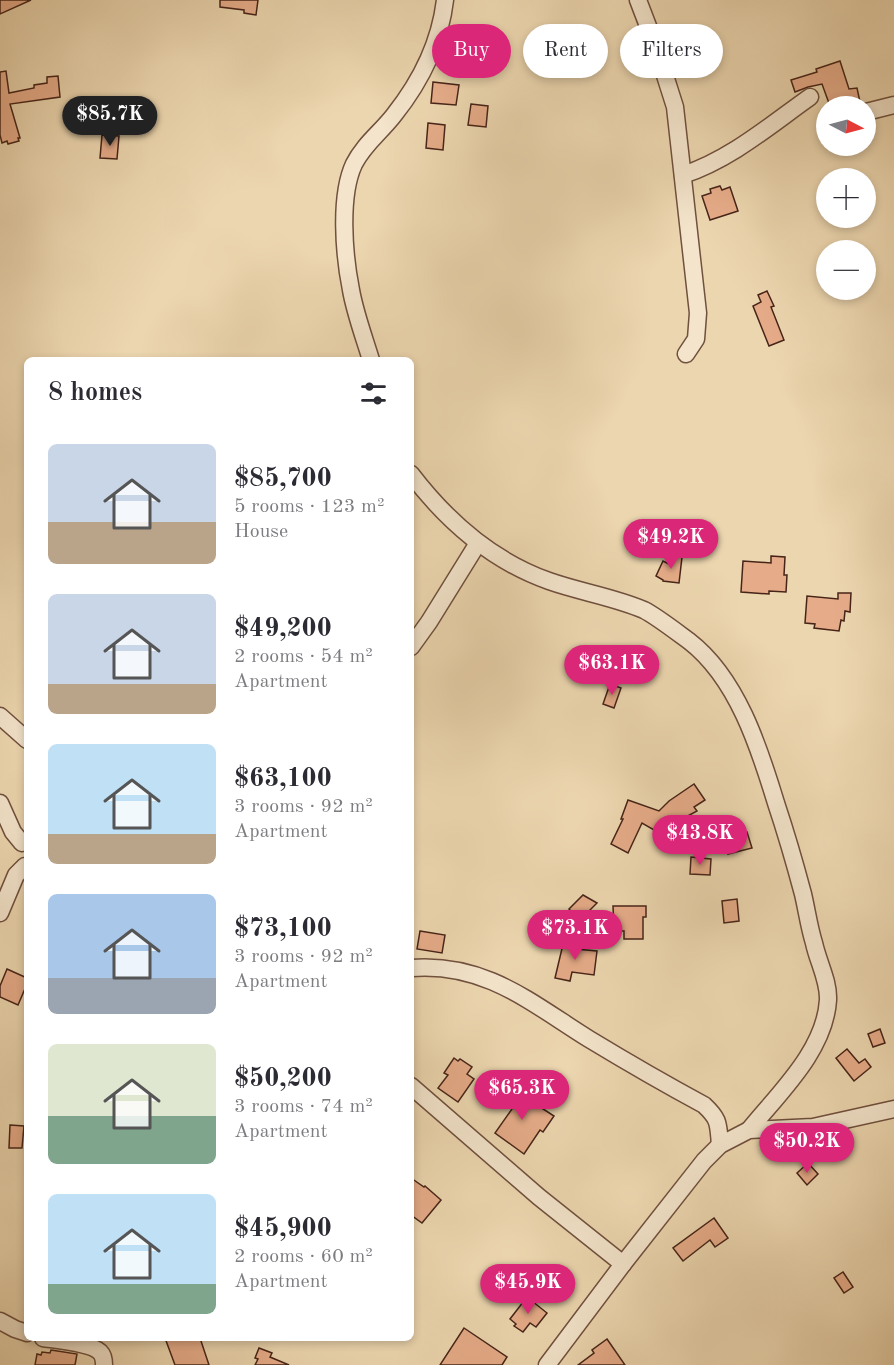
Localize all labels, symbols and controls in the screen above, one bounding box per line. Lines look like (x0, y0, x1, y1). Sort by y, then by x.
chip: Buy (432, 24, 511, 78)
chip: Rent (523, 24, 608, 78)
chip: Filters (620, 24, 723, 78)
pin: $85.7K (61, 96, 159, 147)
north arrow (816, 96, 876, 156)
map controls (816, 96, 876, 300)
text: $85.7K (76, 105, 144, 125)
button: + (816, 168, 876, 228)
button: − (816, 240, 876, 300)
icon: filters (357, 377, 390, 410)
text: 8 homes (48, 380, 142, 406)
text: $85,700 (234, 466, 332, 492)
icon: home (96, 468, 168, 540)
text: 5 rooms · 123 m² (234, 497, 384, 517)
pin: $49.2K (622, 519, 720, 570)
text: House (234, 522, 288, 542)
text: $49.2K (637, 528, 705, 548)
text: $49,200 (234, 616, 332, 642)
icon: home (96, 618, 168, 690)
pin: $63.1K (563, 645, 661, 696)
text: 2 rooms · 54 m² (234, 647, 373, 667)
text: $63.1K (578, 654, 646, 674)
text: Apartment (234, 672, 328, 692)
text: $63,100 (234, 766, 332, 792)
icon: home (96, 768, 168, 840)
text: 3 rooms · 92 m² (234, 797, 373, 817)
pin: $43.8K (651, 815, 749, 866)
text: Apartment (234, 822, 328, 842)
text: $43.8K (666, 824, 734, 844)
pin: $73.1K (526, 910, 624, 961)
text: $73,100 (234, 916, 332, 942)
icon: home (96, 918, 168, 990)
text: $73.1K (541, 919, 609, 939)
text: 3 rooms · 92 m² (234, 947, 373, 967)
text: Apartment (234, 972, 328, 992)
text: $50,200 (234, 1066, 332, 1092)
icon: home (96, 1068, 168, 1140)
pin: $65.3K (473, 1070, 571, 1121)
text: $65.3K (488, 1079, 556, 1099)
text: 3 rooms · 74 m² (234, 1097, 373, 1117)
text: Apartment (234, 1122, 328, 1142)
pin: $50.2K (758, 1123, 856, 1174)
text: $50.2K (773, 1132, 841, 1152)
text: $45,900 (234, 1216, 332, 1242)
icon: home (96, 1218, 168, 1290)
text: 2 rooms · 60 m² (234, 1247, 373, 1267)
pin: $45.9K (479, 1264, 577, 1315)
text: Apartment (234, 1272, 328, 1292)
text: $45.9K (494, 1273, 562, 1293)

